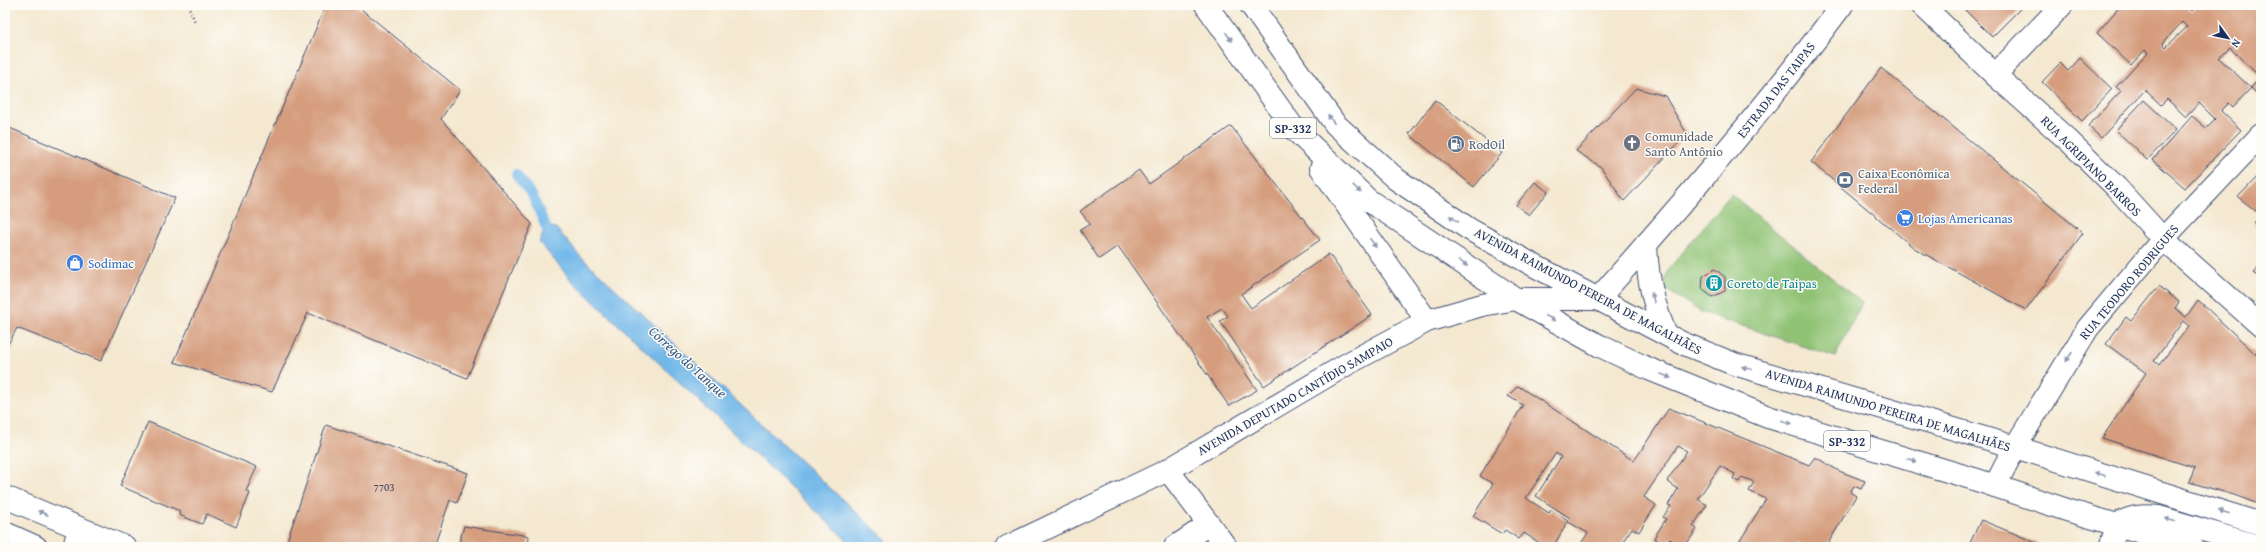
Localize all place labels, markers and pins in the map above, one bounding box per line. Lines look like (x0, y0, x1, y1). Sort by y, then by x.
place label: Comunidade Santo Antônio (1645, 127, 1723, 161)
church icon: Comunidade Santo Antônio (1622, 133, 1642, 153)
fuel station icon: RodOil (1446, 134, 1466, 154)
place label: RodOil (1469, 135, 1506, 154)
place label: Caixa Econômica Federal (1858, 164, 1950, 198)
bank icon: Caixa Econômica Federal (1835, 170, 1855, 190)
supermarket icon: Lojas Americanas (1895, 208, 1915, 228)
place label: Lojas Americanas (1918, 209, 2013, 228)
shop icon: Sodimac (65, 253, 85, 273)
place label: Sodimac (88, 254, 134, 273)
building icon: Coreto de Taipas (1704, 273, 1724, 293)
place label: Coreto de Taipas (1727, 274, 1817, 293)

